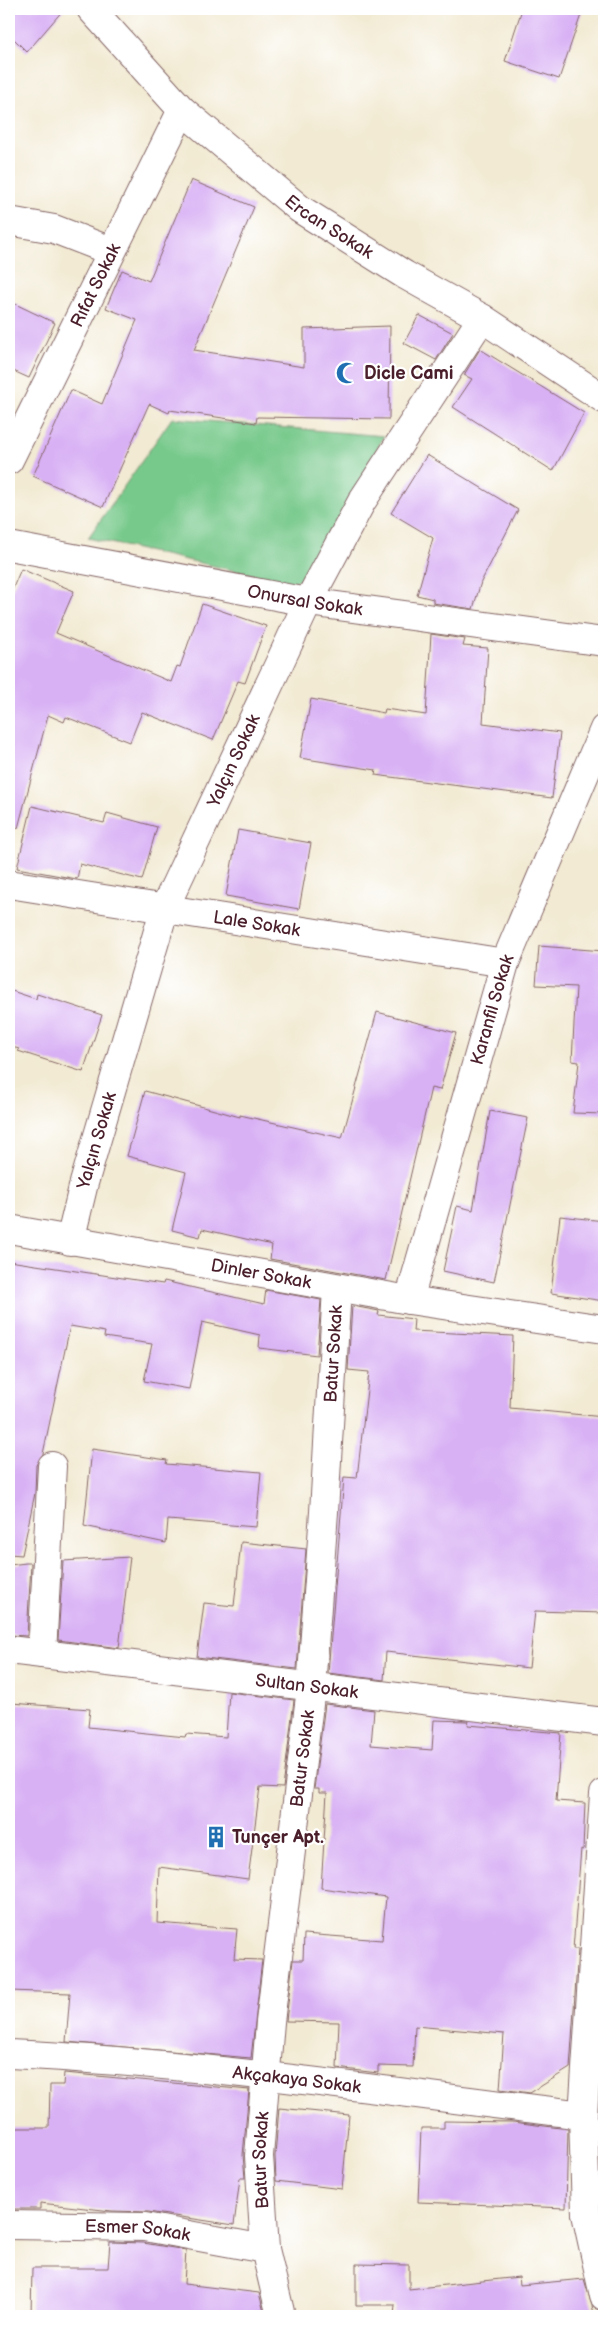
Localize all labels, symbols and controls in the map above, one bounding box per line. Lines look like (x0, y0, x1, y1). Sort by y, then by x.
street label: Ercan Sokak (280, 191, 377, 263)
street label: Rıfat Sokak (66, 240, 125, 331)
mosque icon: Dicle Cami (334, 360, 360, 386)
place label: Dicle Cami (364, 363, 453, 384)
street label: Onursal Sokak (246, 581, 364, 620)
street label: Yalçın Sokak (203, 711, 265, 812)
street label: Lale Sokak (212, 907, 302, 941)
street label: Karanfil Sokak (466, 951, 519, 1067)
street label: Yalçın Sokak (73, 1089, 121, 1192)
street label: Dinler Sokak (209, 1255, 313, 1293)
street label: Batur Sokak (320, 1304, 347, 1403)
street label: Sultan Sokak (254, 1670, 360, 1703)
street label: Batur Sokak (286, 1709, 319, 1808)
building icon: Tunçer Apt. (203, 1824, 229, 1850)
place label: Tunçer Apt. (232, 1827, 324, 1848)
street label: Akçakaya Sokak (232, 2062, 362, 2098)
street label: Batur Sokak (249, 2110, 274, 2209)
street label: Esmer Sokak (85, 2216, 192, 2246)

